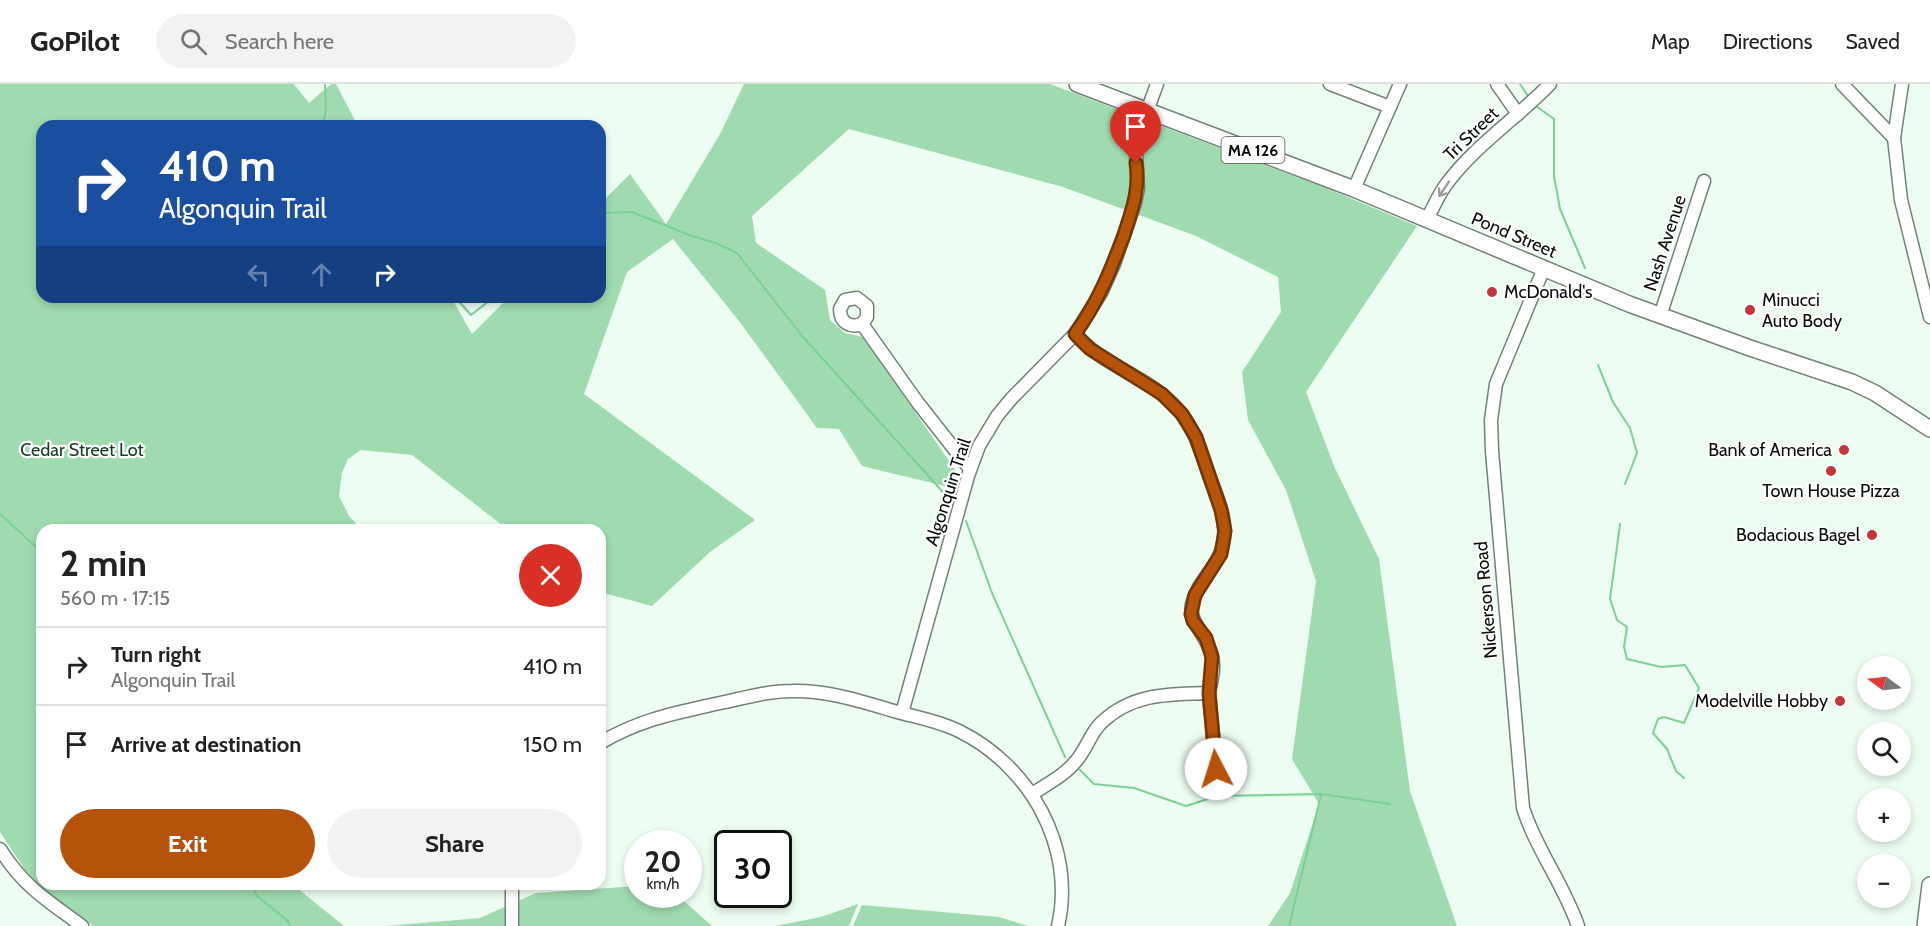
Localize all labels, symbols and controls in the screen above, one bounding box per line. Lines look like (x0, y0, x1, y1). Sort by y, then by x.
search box (156, 14, 576, 68)
text: GoPilot (30, 24, 120, 58)
icon: search (177, 25, 210, 58)
text: Search here (225, 28, 334, 55)
text: Map (1651, 29, 1690, 54)
text: Directions (1723, 29, 1812, 54)
text: Saved (1845, 29, 1900, 54)
pin (1110, 101, 1161, 163)
street label: Tri Street (1439, 103, 1503, 165)
icon: arrive (1119, 110, 1152, 143)
road number: MA 126 (1222, 137, 1284, 163)
text: 410 m (159, 140, 276, 192)
icon: right (60, 144, 138, 222)
one-way arrow (1438, 181, 1450, 197)
text: Algonquin Trail (159, 192, 327, 225)
street label: Nash Avenue (1639, 192, 1691, 294)
street label: Pond Street (1468, 207, 1560, 263)
icon: left (242, 258, 275, 291)
icon: ahead (305, 258, 338, 291)
icon: right (368, 258, 401, 291)
place label: McDonald's (1504, 281, 1592, 303)
marker: McDonald's (1485, 285, 1499, 299)
place label: Minucci Auto Body (1762, 289, 1842, 332)
marker: Minucci Auto Body (1743, 303, 1757, 317)
street label: Algonquin Trail (920, 435, 976, 549)
park label: Cedar Street Lot (20, 439, 144, 461)
place label: Bank of America (1708, 439, 1832, 461)
marker: Bank of America (1837, 443, 1851, 457)
marker: Town House Pizza (1824, 464, 1838, 478)
place label: Town House Pizza (1762, 480, 1900, 502)
place label: Bodacious Bagel (1736, 524, 1861, 546)
marker: Bodacious Bagel (1865, 528, 1879, 542)
street label: Nickerson Road (1470, 540, 1502, 660)
text: 2 min (60, 541, 147, 585)
button: close (519, 544, 582, 607)
text: 560 m · 17:15 (60, 586, 170, 610)
text: Turn right (111, 641, 201, 668)
icon: right (60, 650, 93, 683)
text: 410 m (523, 653, 582, 680)
north arrow (1857, 656, 1911, 710)
map controls (1857, 656, 1911, 908)
text: Algonquin Trail (111, 668, 235, 692)
place label: Modelville Hobby (1695, 690, 1828, 712)
marker: Modelville Hobby (1833, 694, 1847, 708)
button: search (1857, 722, 1911, 776)
icon: arrive (60, 728, 93, 761)
text: Arrive at destination (111, 731, 301, 758)
text: 150 m (523, 731, 582, 758)
position arrow (1184, 737, 1248, 801)
button: + (1857, 788, 1911, 842)
button: Exit (60, 809, 315, 878)
button: Share (327, 809, 582, 878)
speed limit sign: 30 (714, 830, 792, 908)
text: 20 (644, 843, 682, 880)
button: − (1857, 854, 1911, 908)
text: km/h (647, 875, 679, 893)

